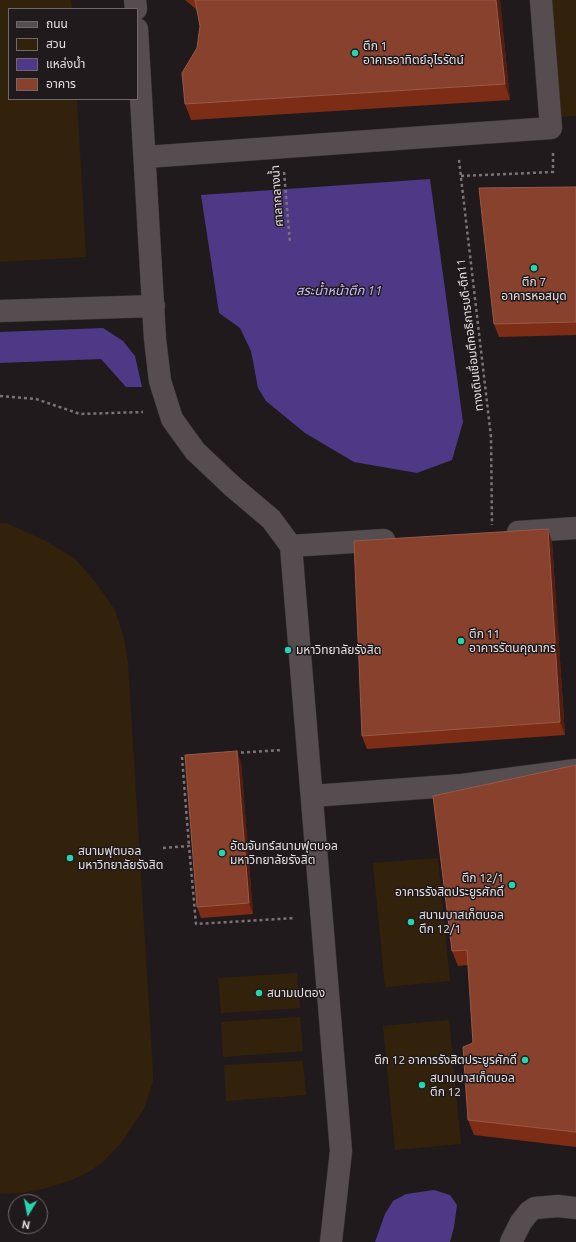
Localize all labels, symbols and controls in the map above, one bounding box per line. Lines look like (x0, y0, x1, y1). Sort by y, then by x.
legend (8, 8, 138, 100)
text: ถนน (46, 17, 68, 30)
text: สวน (46, 37, 66, 50)
place label: ตึก 1 อาคารอาทิตย์อุไรรัตน์ (363, 39, 464, 67)
marker: ตึก 1 อาคารอาทิตย์อุไรรัตน์ (350, 48, 360, 58)
text: แหล่งน้ำ (46, 57, 85, 70)
text: อาคาร (46, 77, 76, 90)
street label: ศาลากลางน้ำ (268, 165, 286, 227)
street label: ทางเดินเชื่อมตึกอธิการบดี-ตึก11 (453, 258, 487, 412)
marker: ตึก 7 อาคารหอสมุด (529, 263, 539, 273)
place label: ตึก 7 อาคารหอสมุด (501, 275, 567, 303)
water label: สระน้ำหน้าตึก 11 (296, 283, 382, 299)
place label: ตึก 11 อาคารรัตนคุณากร (469, 627, 556, 655)
marker: ตึก 11 อาคารรัตนคุณากร (456, 636, 466, 646)
place label: มหาวิทยาลัยรังสิต (296, 643, 381, 657)
marker: มหาวิทยาลัยรังสิต (283, 645, 293, 655)
place label: อัฒจันทร์สนามฟุตบอล มหาวิทยาลัยรังสิต (230, 839, 338, 867)
place label: สนามฟุตบอล มหาวิทยาลัยรังสิต (78, 844, 163, 872)
marker: อัฒจันทร์สนามฟุตบอล มหาวิทยาลัยรังสิต (217, 848, 227, 858)
marker: สนามฟุตบอล มหาวิทยาลัยรังสิต (65, 853, 75, 863)
place label: ตึก 12/1 อาคารรังสิตประยูรศักดิ์ (395, 871, 504, 899)
marker: ตึก 12/1 อาคารรังสิตประยูรศักดิ์ (507, 880, 517, 890)
place label: สนามบาสเก็ตบอล ตึก 12/1 (419, 908, 504, 936)
marker: สนามบาสเก็ตบอล ตึก 12/1 (406, 917, 416, 927)
place label: สนามเปตอง (267, 986, 325, 1000)
marker: สนามเปตอง (254, 988, 264, 998)
place label: ตึก 12 อาคารรังสิตประยูรศักดิ์ (374, 1053, 517, 1067)
marker: ตึก 12 อาคารรังสิตประยูรศักดิ์ (520, 1055, 530, 1065)
place label: สนามบาสเก็ตบอล ตึก 12 (430, 1071, 515, 1099)
marker: สนามบาสเก็ตบอล ตึก 12 (417, 1080, 427, 1090)
north arrow (8, 1194, 48, 1234)
text: N (21, 1218, 31, 1231)

